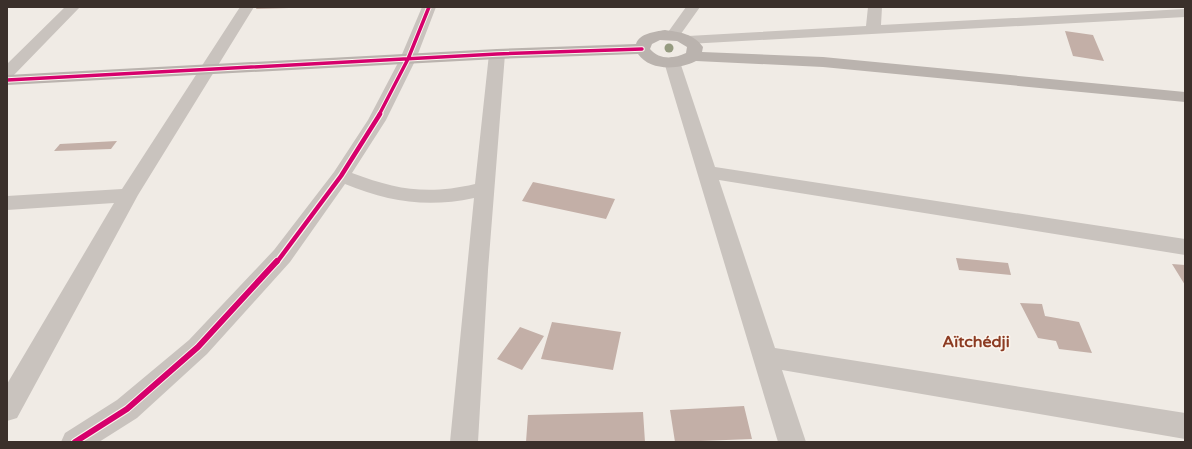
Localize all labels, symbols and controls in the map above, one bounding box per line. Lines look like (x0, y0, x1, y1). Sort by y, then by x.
district label: Aïtchédji (942, 332, 1010, 352)

